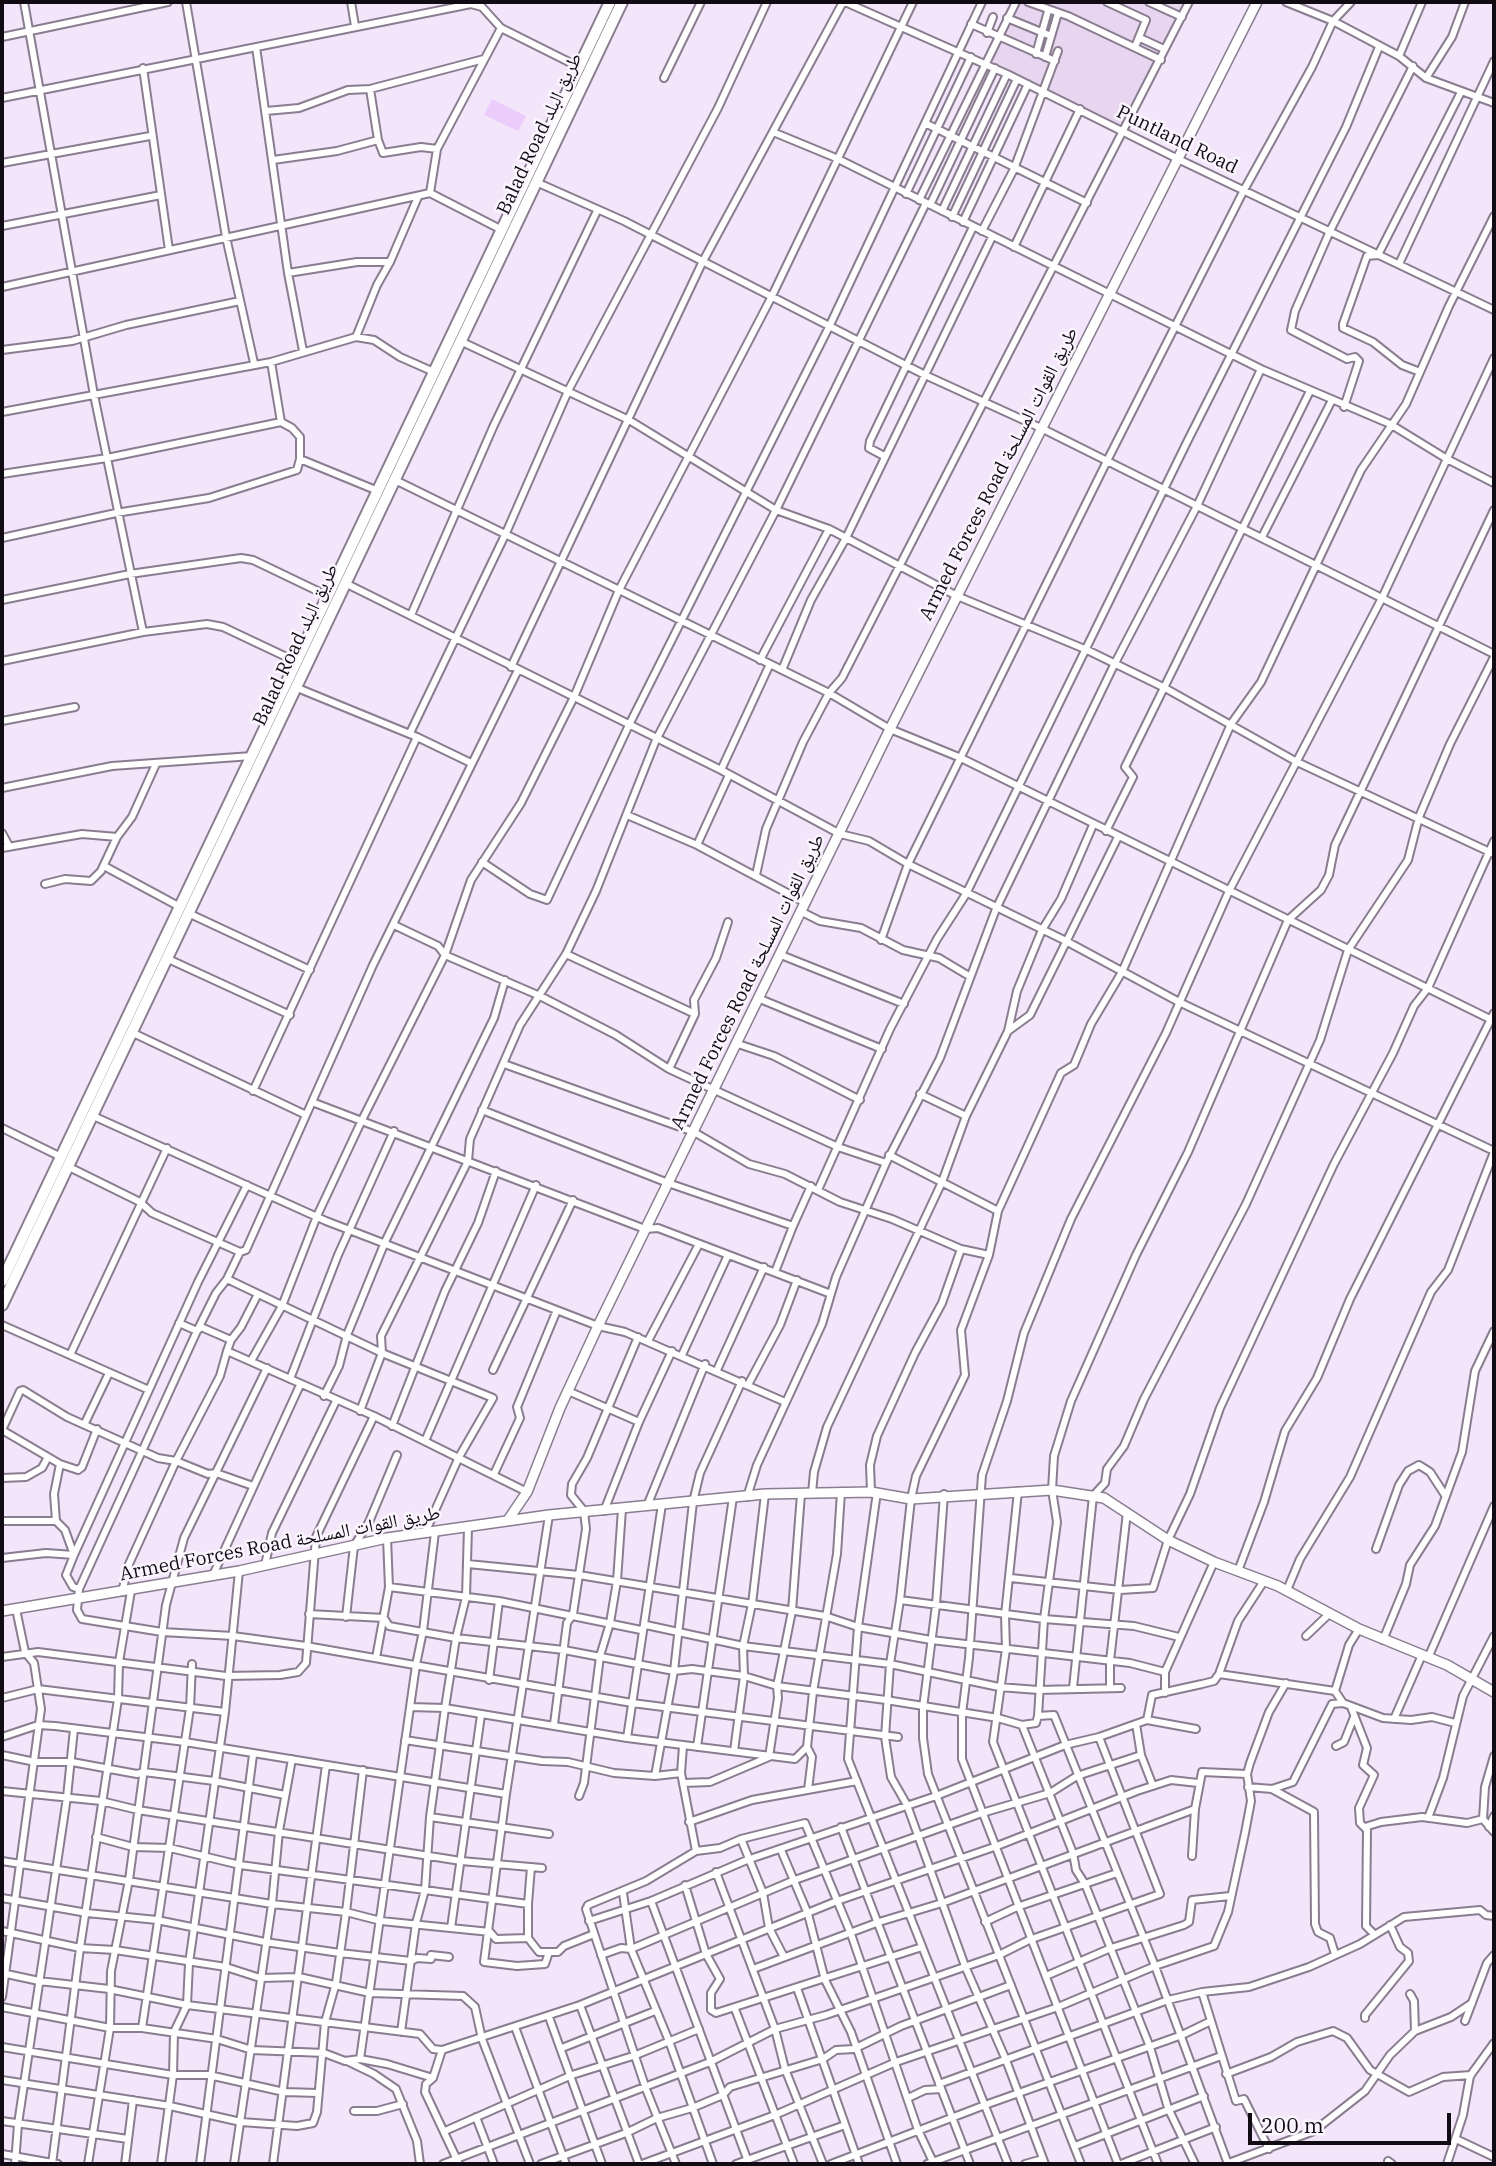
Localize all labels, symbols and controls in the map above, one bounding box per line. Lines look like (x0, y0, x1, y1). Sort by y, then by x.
street label: Balad Road طريق البلد (492, 49, 588, 219)
street label: Puntland Road (1113, 101, 1241, 179)
street label: Armed Forces Road طريق القوات المسلحة (915, 324, 1083, 624)
street label: Balad Road طريق البلد (248, 560, 344, 730)
street label: Armed Forces Road طريق القوات المسلحة (666, 831, 830, 1133)
street label: Armed Forces Road طريق القوات المسلحة (118, 1502, 442, 1586)
scale bar (1251, 2100, 1454, 2144)
text: 200 m (1261, 2111, 1324, 2139)

